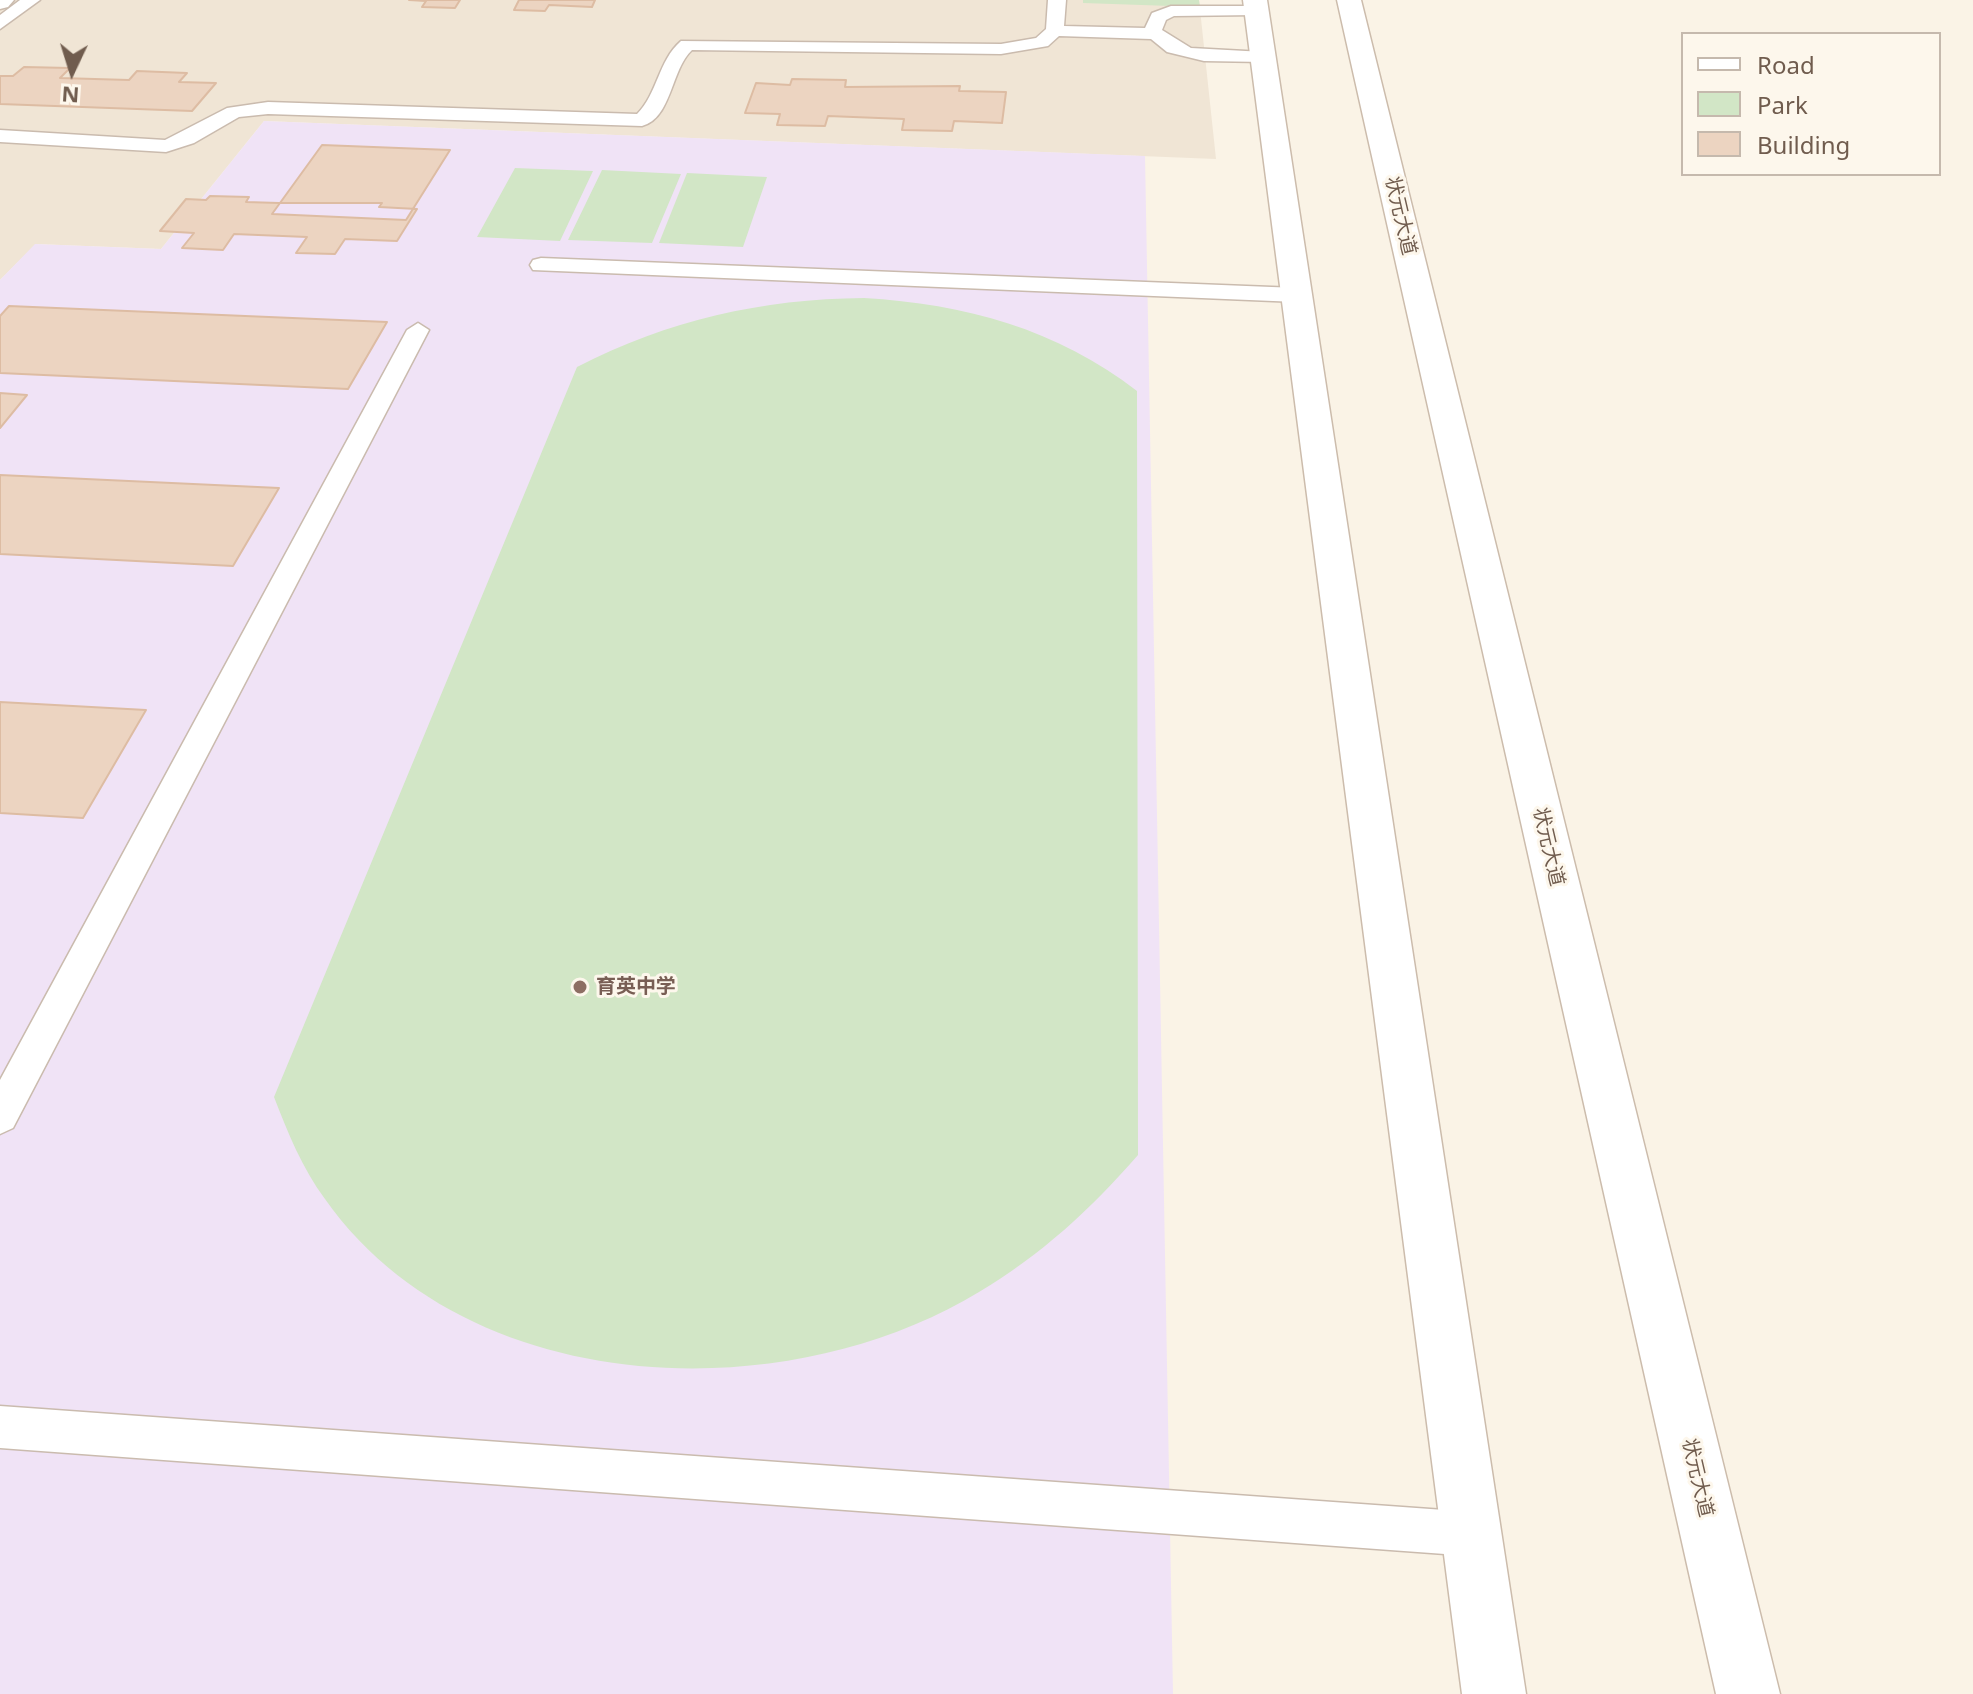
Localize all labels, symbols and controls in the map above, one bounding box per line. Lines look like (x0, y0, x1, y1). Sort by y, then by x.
north arrow (32, 32, 112, 112)
legend (1681, 32, 1941, 176)
text: Road (1757, 48, 1815, 81)
text: N (60, 80, 80, 112)
text: Park (1757, 88, 1808, 121)
text: Building (1757, 128, 1850, 161)
street label: 状元大道 (1379, 174, 1421, 258)
street label: 状元大道 (1527, 805, 1569, 889)
place label: 育英中学 (596, 975, 676, 999)
marker: 育英中学 (571, 978, 589, 996)
street label: 状元大道 (1676, 1436, 1718, 1520)

